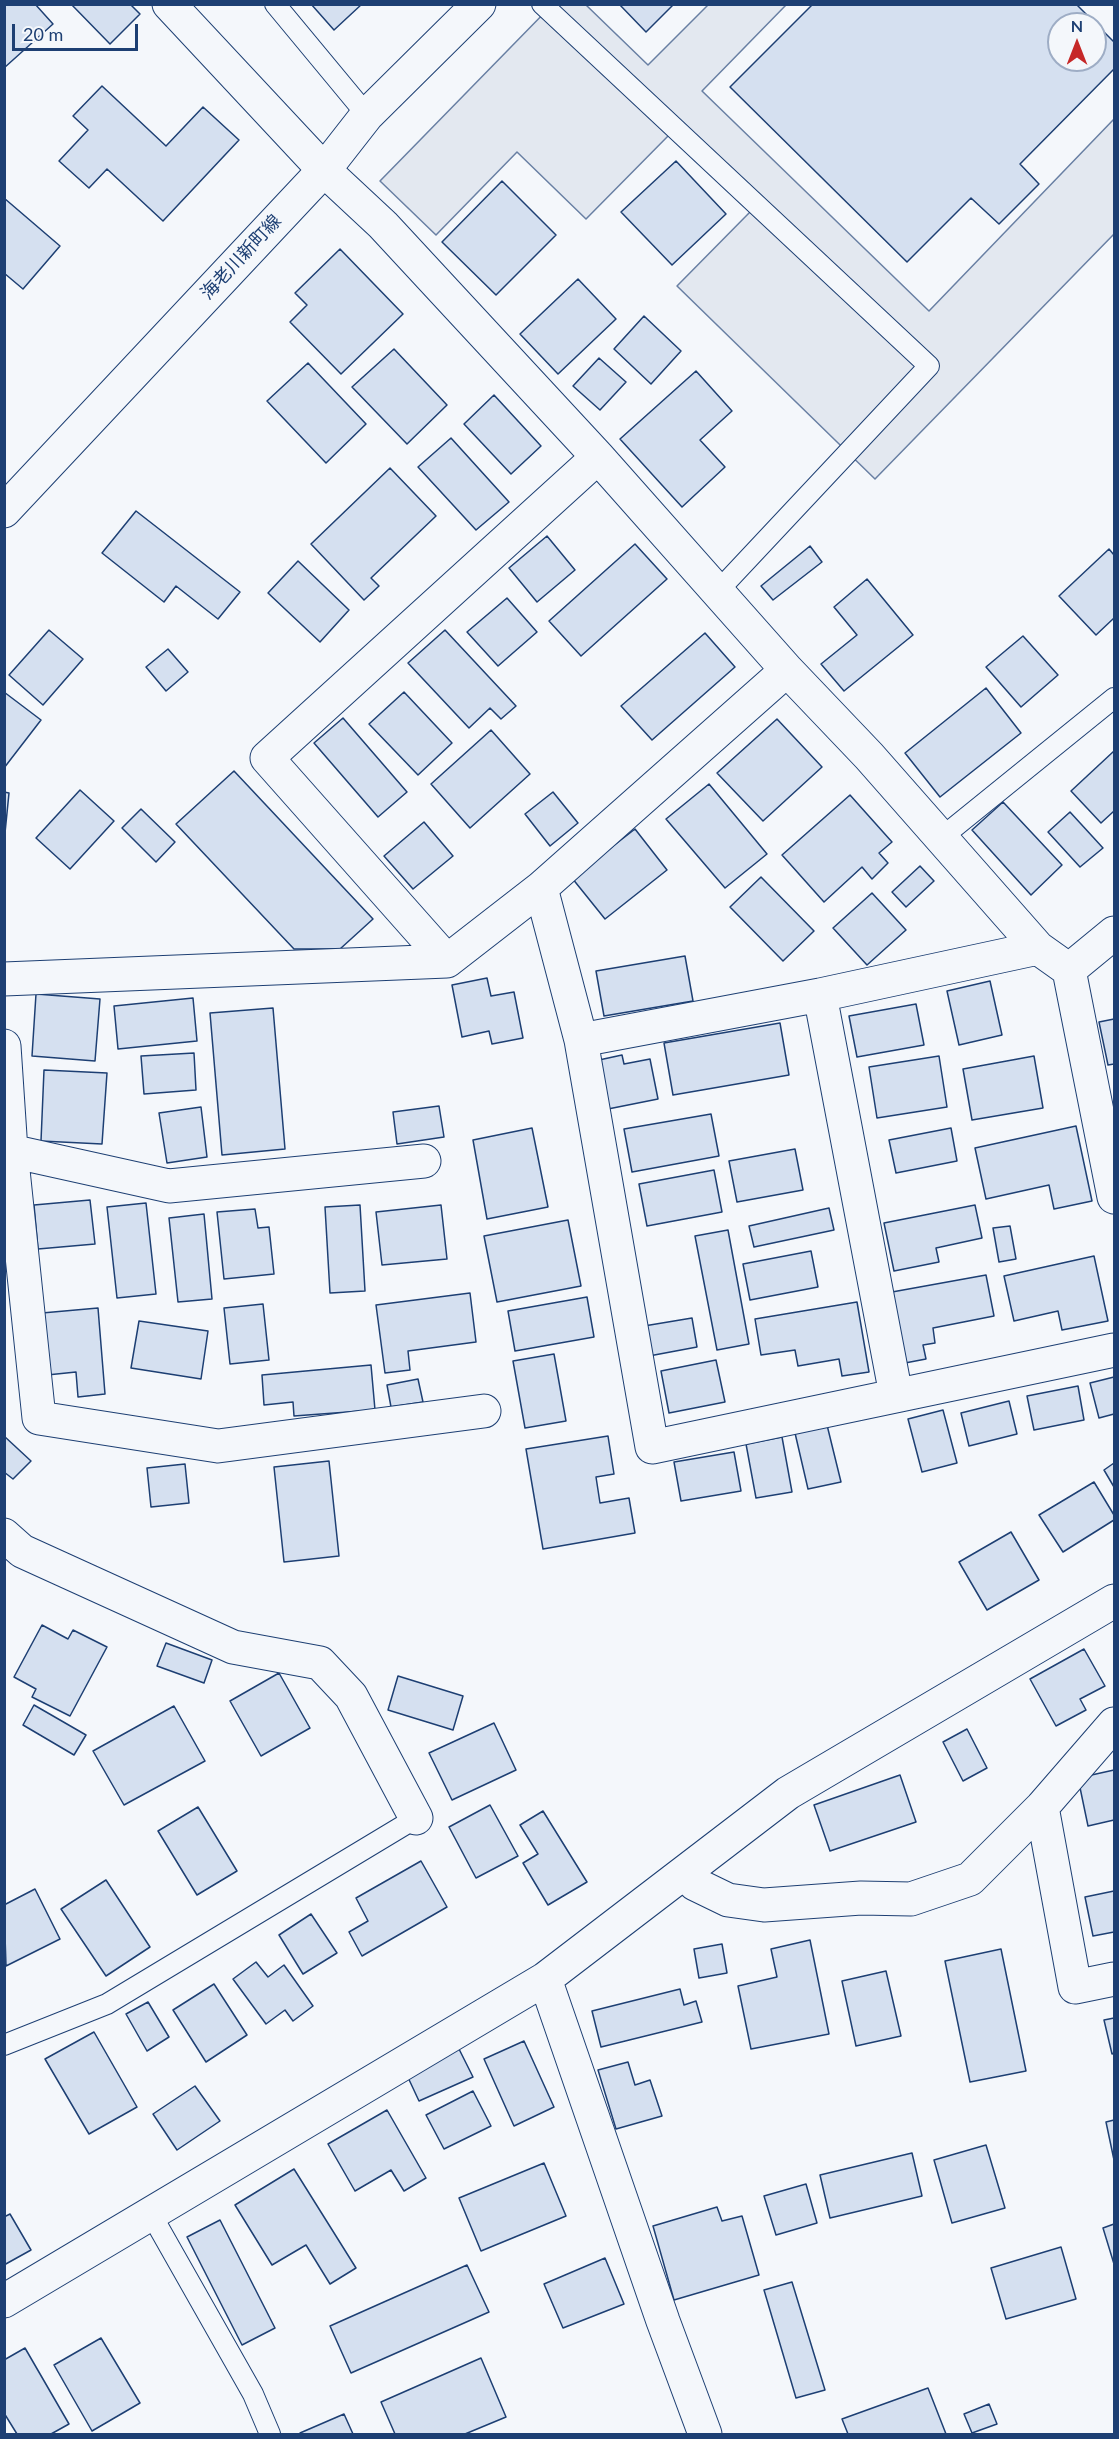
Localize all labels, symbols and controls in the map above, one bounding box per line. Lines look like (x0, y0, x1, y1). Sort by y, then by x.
scale bar (15, 12, 141, 50)
north arrow (1047, 12, 1107, 72)
text: N (1071, 16, 1083, 35)
text: 20 m (23, 23, 63, 45)
street label: 海老川新町線 (196, 210, 286, 304)

